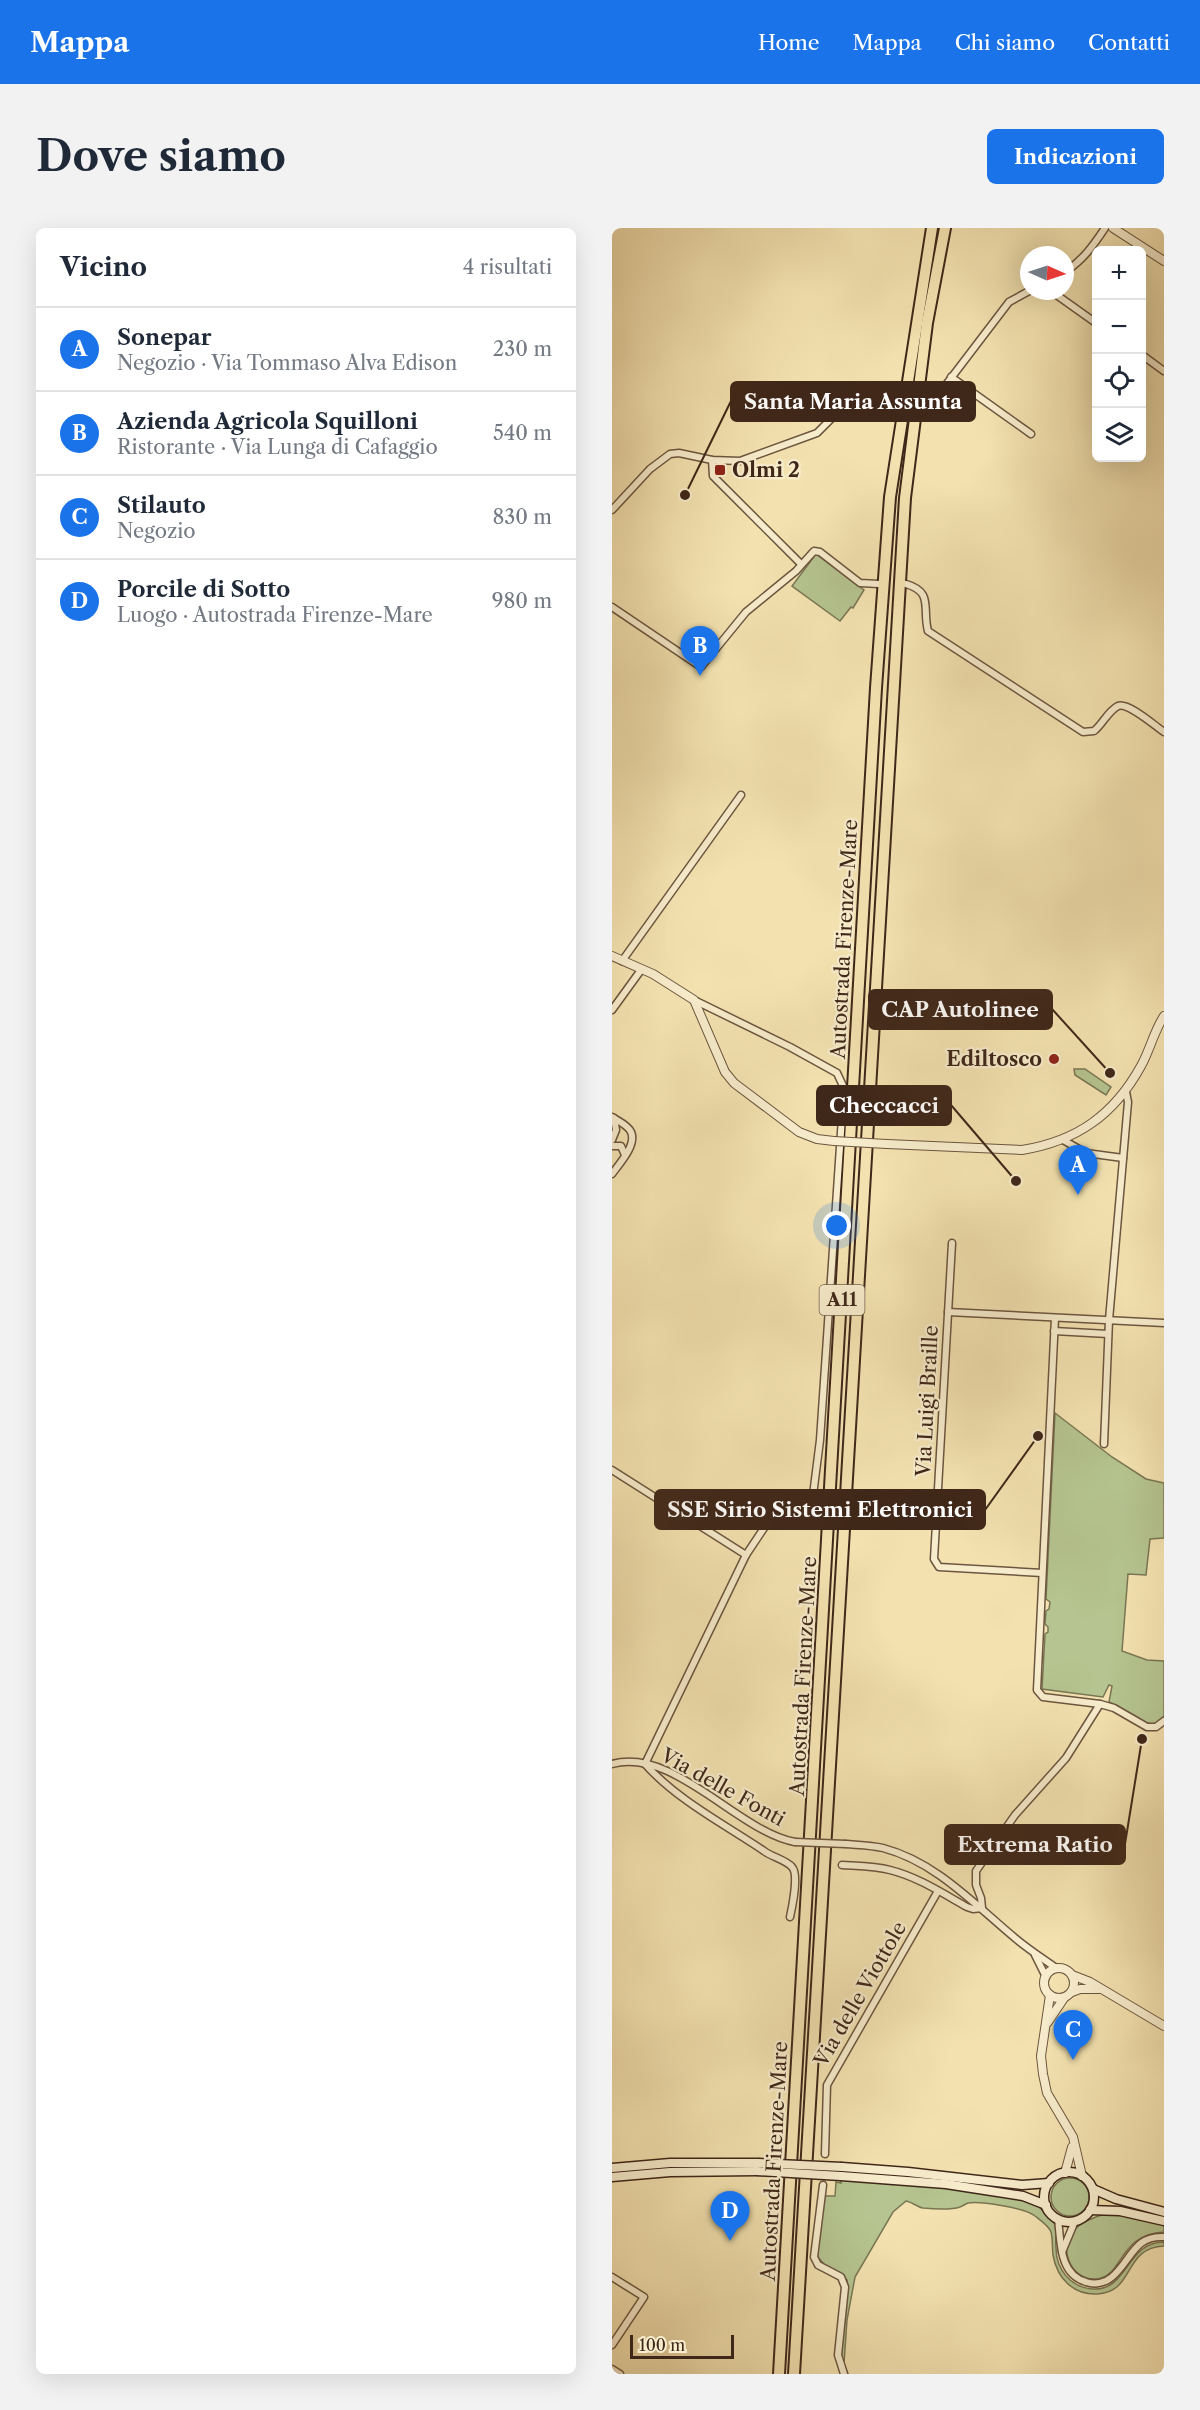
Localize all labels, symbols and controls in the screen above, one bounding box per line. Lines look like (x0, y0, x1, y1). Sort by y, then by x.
text: Mappa (30, 25, 129, 59)
text: Home (758, 30, 820, 55)
text: Mappa (853, 30, 922, 55)
text: Chi siamo (955, 30, 1055, 55)
text: Contatti (1088, 30, 1170, 55)
button: Indicazioni (987, 129, 1164, 184)
text: Dove siamo (36, 130, 286, 182)
north arrow (1020, 246, 1074, 300)
map controls (1092, 246, 1146, 462)
button: + (1092, 246, 1146, 300)
text: Vicino (60, 251, 147, 283)
text: 4 risultati (463, 255, 552, 279)
button: − (1092, 300, 1146, 354)
text: Sonepar (117, 324, 212, 351)
text: A (72, 337, 87, 361)
text: 230 m (493, 337, 552, 361)
text: Negozio · Via Tommaso Alva Edison (117, 351, 457, 375)
button: locate (1092, 354, 1146, 408)
callout: Santa Maria Assunta (731, 382, 975, 421)
text: Santa Maria Assunta (744, 389, 963, 414)
text: Azienda Agricola Squilloni (117, 408, 418, 435)
button: layers (1092, 408, 1146, 462)
text: B (72, 421, 87, 445)
text: 540 m (493, 421, 552, 445)
text: Ristorante · Via Lunga di Cafaggio (117, 435, 438, 459)
place label: Olmi 2 (732, 458, 800, 482)
marker: Olmi 2 (713, 463, 727, 477)
text: Stilauto (117, 492, 206, 519)
text: C (71, 505, 88, 529)
text: 830 m (493, 505, 552, 529)
text: Negozio (117, 519, 196, 543)
text: Porcile di Sotto (117, 576, 290, 603)
text: D (71, 589, 88, 613)
text: 980 m (492, 589, 552, 613)
text: Luogo · Autostrada Firenze-Mare (117, 603, 433, 627)
pin: B (680, 626, 719, 676)
street label: Autostrada Firenze-Mare (826, 819, 862, 1060)
callout: CAP Autolinee (869, 990, 1052, 1029)
text: CAP Autolinee (881, 997, 1039, 1022)
place label: Ediltosco (946, 1047, 1042, 1071)
marker: Ediltosco (1047, 1052, 1061, 1066)
callout: Checcacci (817, 1086, 951, 1125)
text: Checcacci (829, 1093, 939, 1118)
pin: A (1058, 1146, 1098, 1195)
your location (822, 1211, 851, 1240)
road number: A11 (820, 1285, 864, 1315)
street label: Via Luigi Braille (911, 1325, 943, 1478)
callout: SSE Sirio Sistemi Elettronici (655, 1490, 985, 1529)
text: SSE Sirio Sistemi Elettronici (667, 1497, 974, 1522)
street label: Autostrada Firenze-Mare (785, 1556, 821, 1797)
street label: Via delle Fonti (656, 1743, 789, 1831)
callout: Extrema Ratio (945, 1825, 1125, 1864)
text: Extrema Ratio (957, 1832, 1113, 1857)
street label: Via delle Viottole (808, 1917, 911, 2072)
pin: C (1054, 2010, 1092, 2060)
street label: Autostrada Firenze-Mare (756, 2041, 792, 2282)
pin: D (710, 2192, 750, 2241)
scale bar (630, 2332, 734, 2360)
text: 100 m (639, 2335, 685, 2355)

